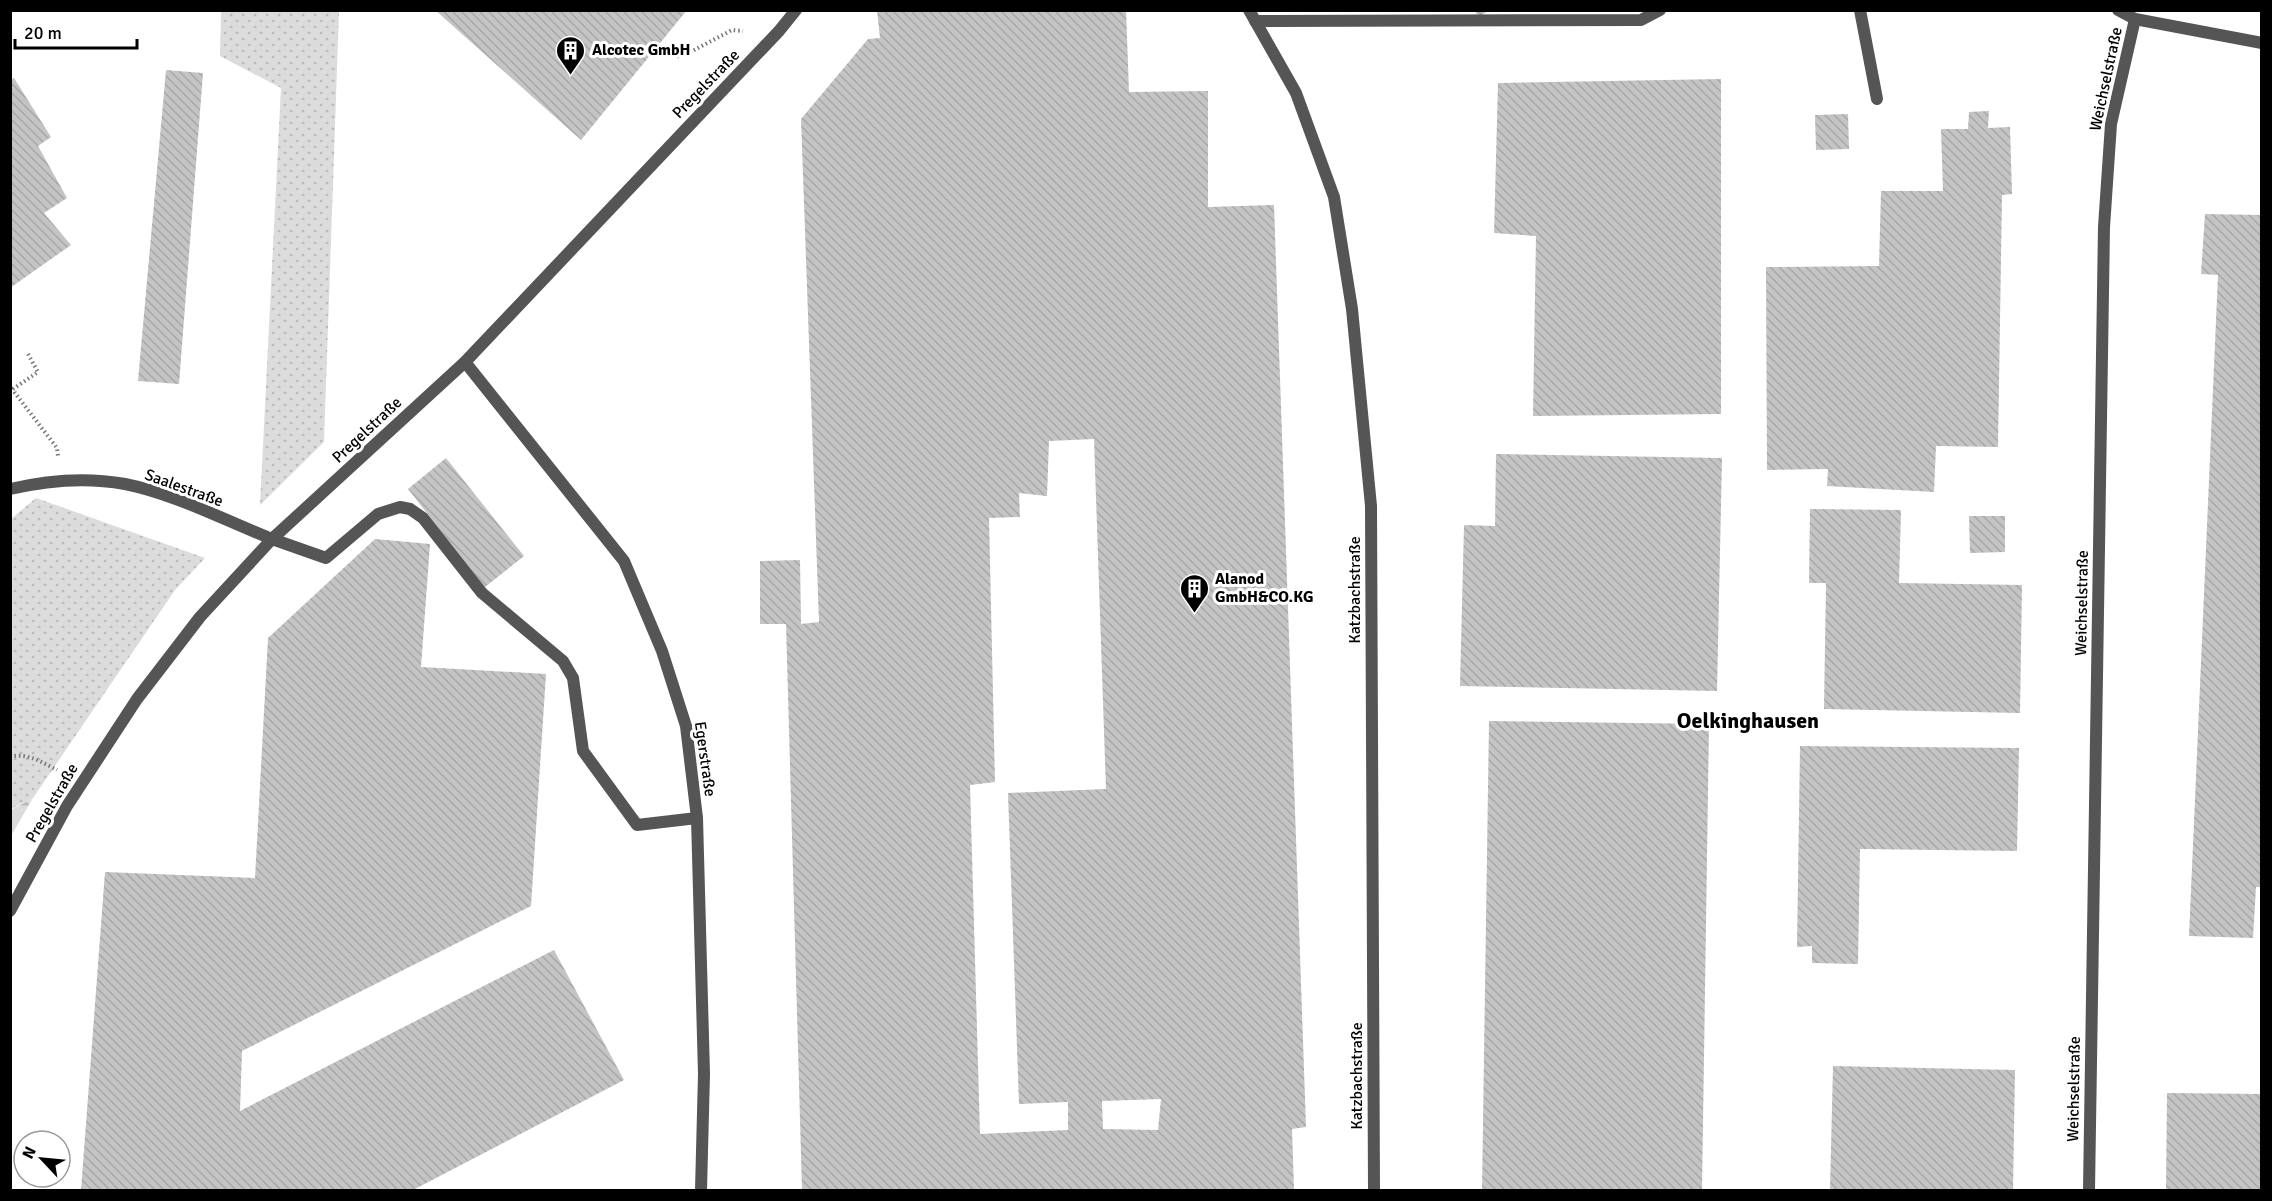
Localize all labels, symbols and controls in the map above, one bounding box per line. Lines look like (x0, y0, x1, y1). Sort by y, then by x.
scale bar (15, 12, 136, 50)
text: 20 m (24, 22, 62, 44)
street label: Weichselstraße (2085, 25, 2127, 133)
building icon: Alcotec GmbH (555, 34, 587, 76)
place label: Alcotec GmbH (592, 40, 691, 60)
street label: Pregelstraße (668, 45, 744, 123)
street label: Pregelstraße (328, 393, 406, 467)
street label: Saalestraße (142, 465, 226, 511)
street label: Katzbachstraße (1345, 536, 1365, 644)
street label: Weichselstraße (2071, 550, 2093, 656)
place label: Alanod GmbH&CO.KG (1215, 569, 1313, 607)
building icon: Alanod GmbH&CO.KG (1178, 572, 1210, 614)
district label: Oelkinghausen (1677, 707, 1819, 734)
street label: Egerstraße (690, 720, 720, 798)
street label: Pregelstraße (21, 760, 83, 846)
street label: Katzbachstraße (1347, 1022, 1367, 1130)
street label: Weichselstraße (2063, 1036, 2085, 1142)
north arrow (12, 1129, 72, 1189)
text: N (18, 1143, 41, 1162)

